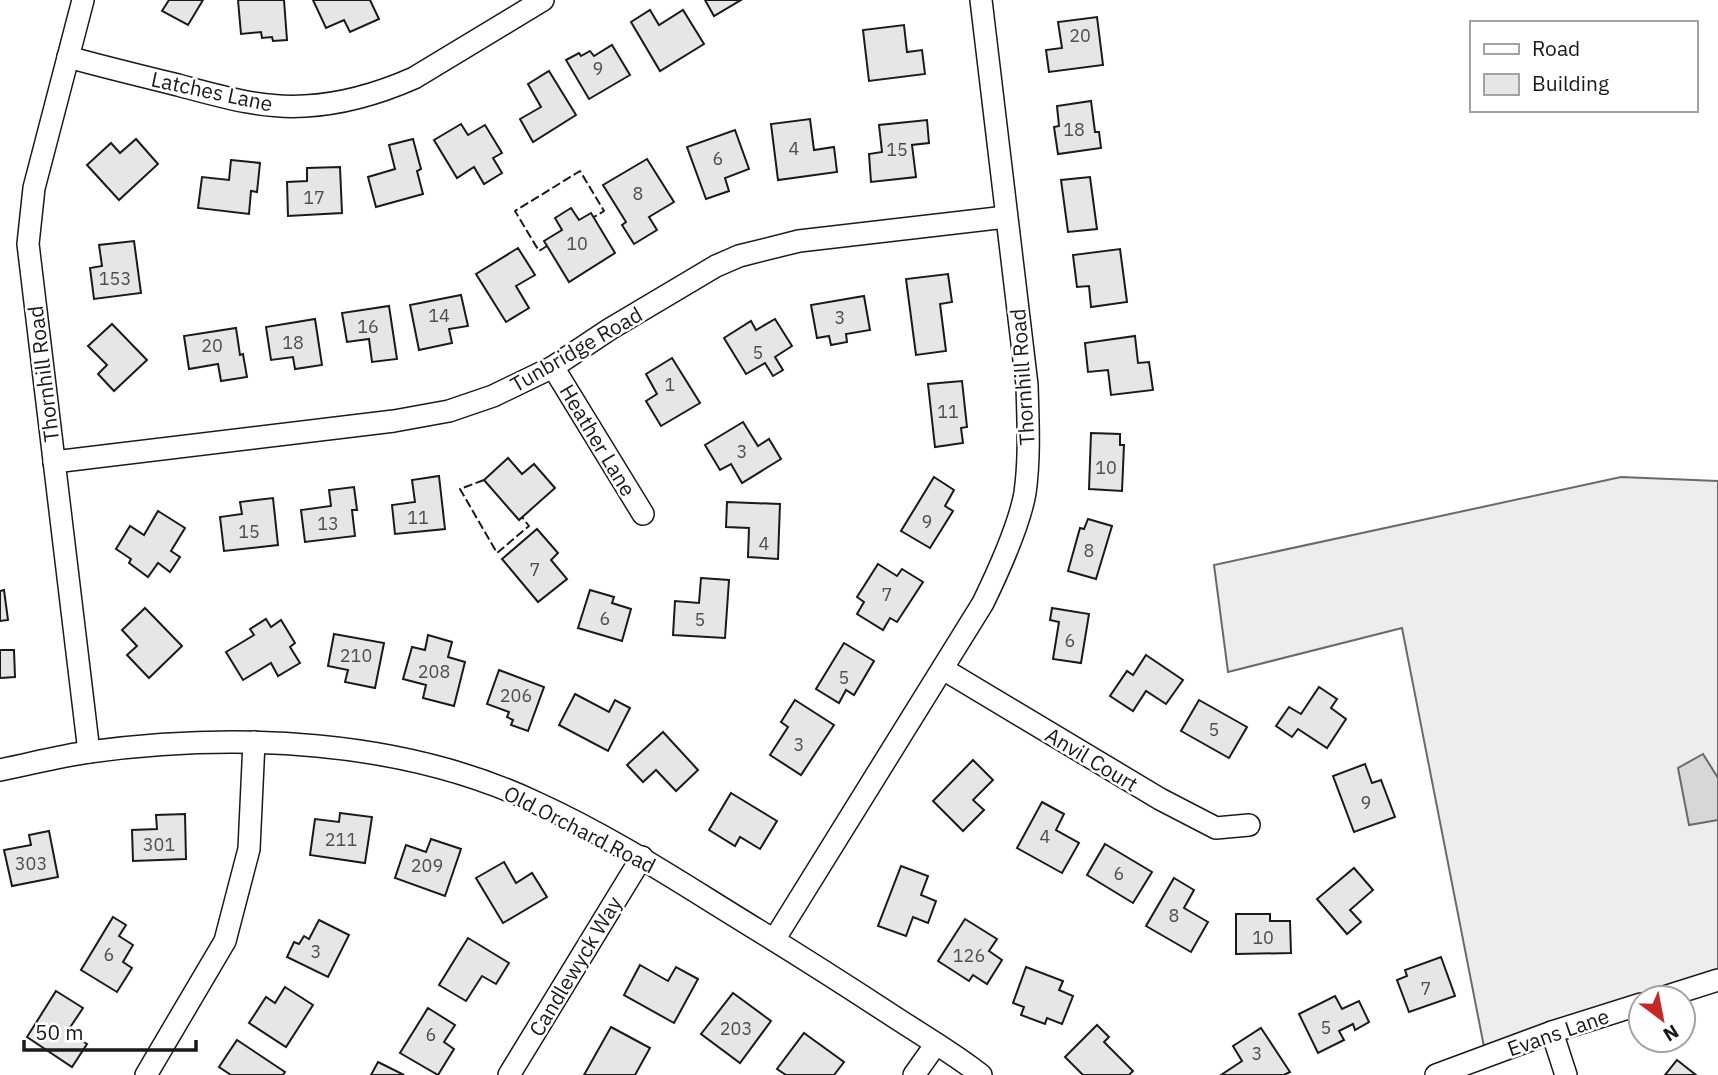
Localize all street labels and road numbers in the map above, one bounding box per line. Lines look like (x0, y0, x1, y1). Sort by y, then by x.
street label: Latches Lane (149, 64, 275, 118)
street label: Tunbridge Road (505, 300, 647, 398)
street label: Thornhill Road (21, 304, 65, 444)
street label: Thornhill Road (1003, 308, 1041, 446)
street label: Heather Lane (553, 379, 643, 501)
street label: Anvil Court (1040, 720, 1144, 798)
street label: Old Orchard Road (499, 779, 661, 879)
street label: Candlewyck Way (522, 890, 628, 1041)
street label: Evans Lane (1503, 1002, 1613, 1062)

